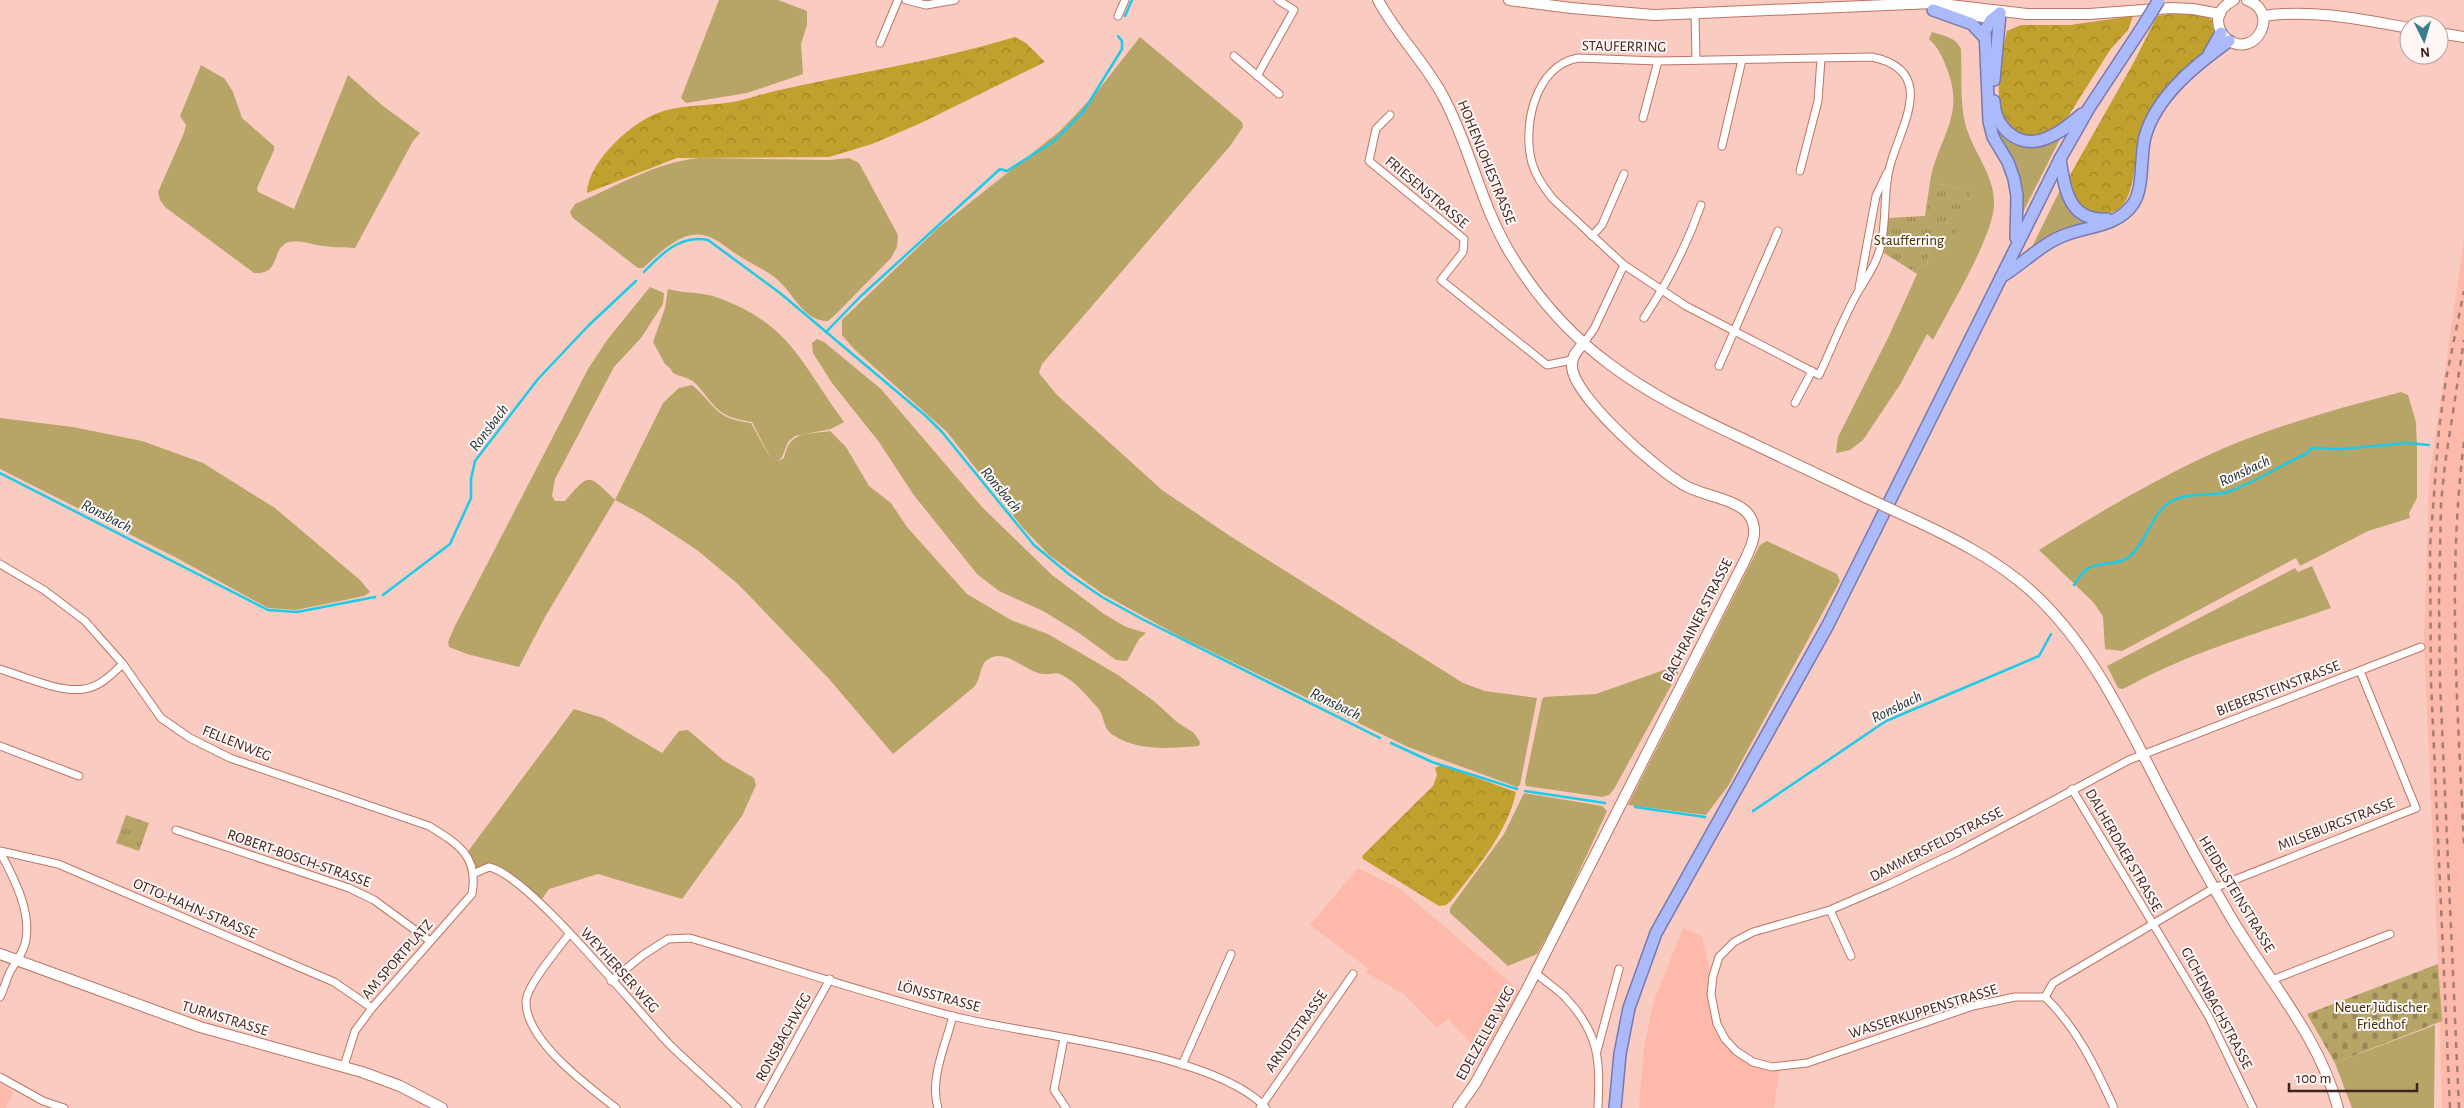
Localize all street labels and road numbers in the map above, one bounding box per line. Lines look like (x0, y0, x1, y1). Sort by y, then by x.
street label: STAUFERRING (1582, 38, 1666, 55)
street label: HOHENLOHESTRASSE (1455, 98, 1518, 226)
street label: FRIESENSTRASSE (1382, 153, 1471, 231)
street label: BACHRAINER STRASSE (1660, 556, 1735, 684)
street label: BIEBERSTEINSTRASSE (2214, 658, 2342, 719)
street label: FELLENWEG (200, 723, 273, 764)
street label: DALHERDAER STRASSE (2082, 786, 2165, 914)
street label: MILSEBURGSTRASSE (2276, 795, 2397, 854)
street label: DAMMERSFELDSTRASSE (1867, 804, 2005, 884)
street label: ROBERT-BOSCH-STRASSE (225, 827, 373, 890)
street label: HEIDELSTEINSTRASSE (2196, 833, 2277, 955)
street label: OTTO-HAHN-STRASSE (131, 876, 259, 941)
street label: AM SPORTPLATZ (359, 917, 436, 1002)
street label: WEYHERSER WEG (578, 925, 662, 1016)
street label: GICHENBACHSTRASSE (2178, 945, 2255, 1072)
street label: LÖNSSTRASSE (896, 976, 982, 1015)
street label: WASSERKUPPENSTRASSE (1847, 982, 1999, 1041)
street label: EDELZELLER WEG (1453, 983, 1518, 1083)
street label: ARNDTSTRASSE (1263, 988, 1330, 1075)
street label: RONSBACHWEG (753, 990, 814, 1084)
street label: TURMSTRASSE (180, 998, 270, 1039)

